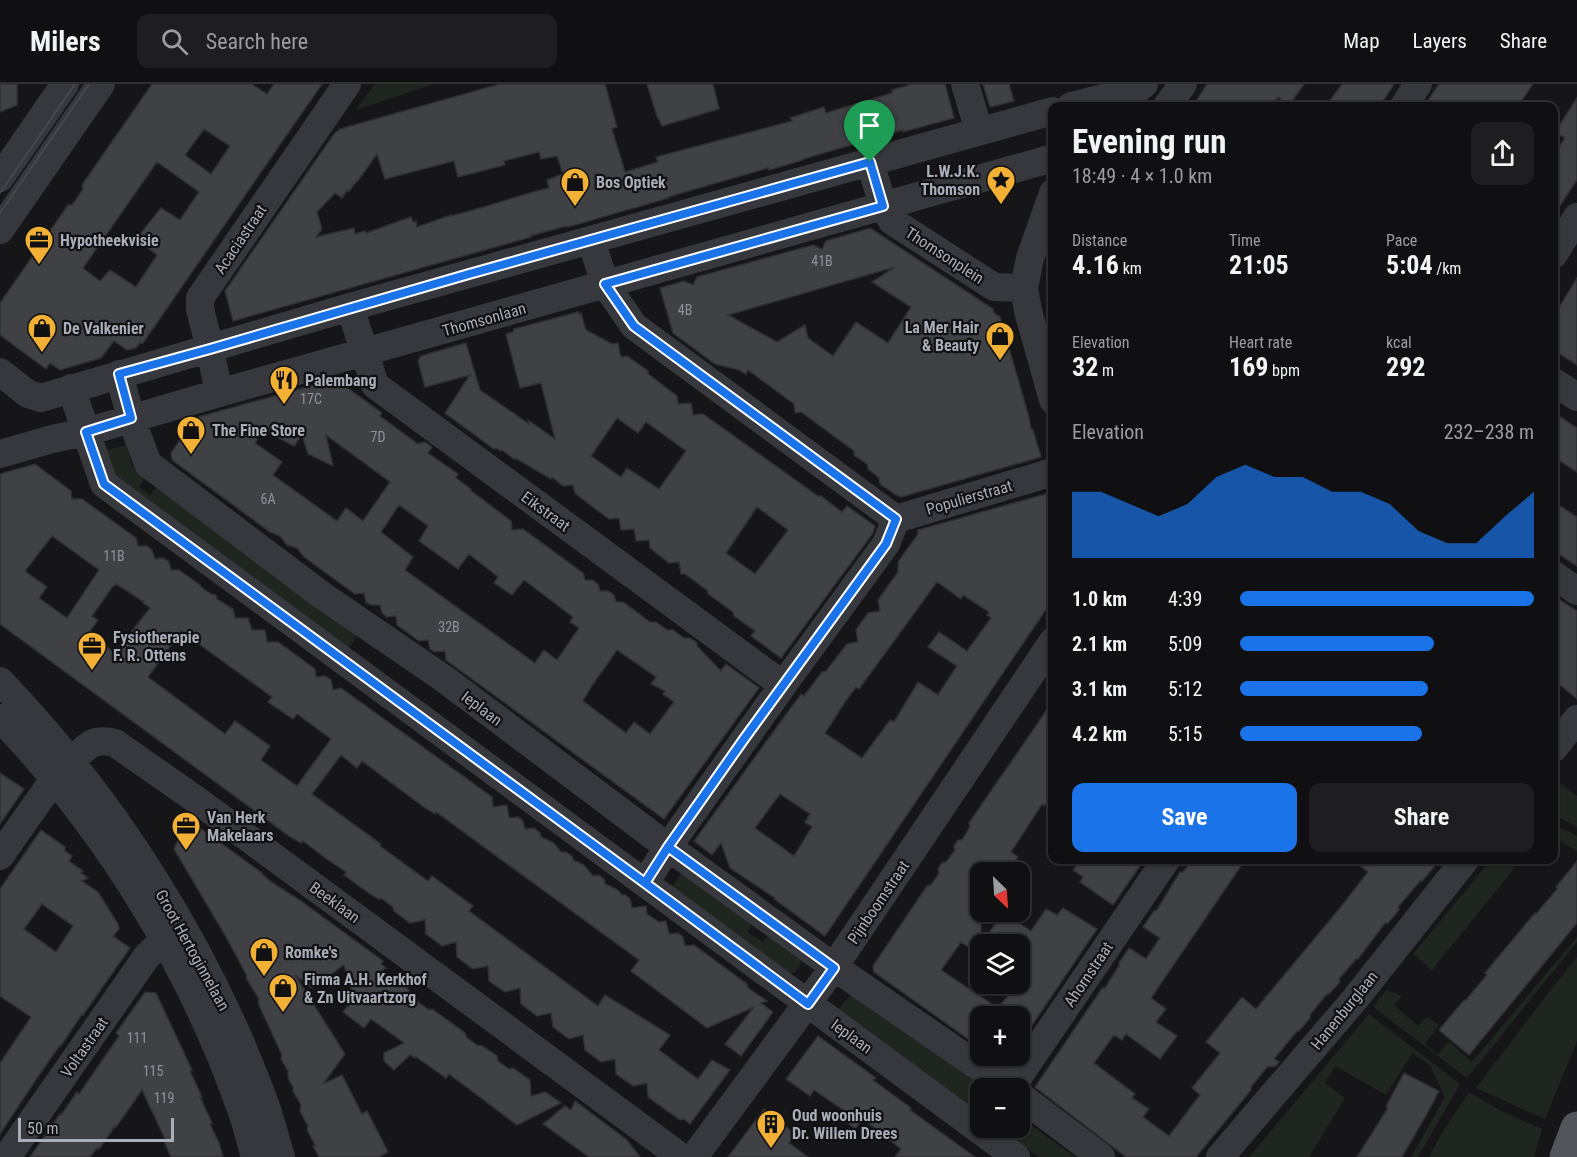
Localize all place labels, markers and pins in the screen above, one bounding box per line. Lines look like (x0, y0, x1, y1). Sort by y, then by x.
pin (844, 100, 895, 162)
place label: L.W.J.K. Thomson (921, 162, 980, 199)
place icon: L.W.J.K. Thomson (985, 164, 1017, 206)
shop icon: Bos Optiek (559, 166, 591, 208)
place label: Bos Optiek (596, 173, 666, 192)
office icon: Hypotheekvisie (23, 224, 55, 266)
place label: Hypotheekvisie (60, 231, 159, 250)
shop icon: De Valkenier (26, 312, 58, 354)
place label: La Mer Hair & Beauty (905, 318, 979, 355)
place label: De Valkenier (63, 319, 144, 338)
shop icon: La Mer Hair & Beauty (984, 320, 1016, 362)
restaurant icon: Palembang (268, 364, 300, 406)
place label: Palembang (305, 371, 377, 390)
shop icon: The Fine Store (175, 414, 207, 456)
place label: The Fine Store (212, 421, 305, 440)
place label: Fysiotherapie F. R. Ottens (113, 628, 200, 665)
office icon: Fysiotherapie F. R. Ottens (76, 630, 108, 672)
place label: Van Herk Makelaars (207, 808, 274, 845)
office icon: Van Herk Makelaars (170, 810, 202, 852)
shop icon: Romke's (248, 936, 280, 978)
place label: Romke's (285, 943, 338, 962)
place label: Firma A.H. Kerkhof & Zn Uitvaartzorg (304, 970, 427, 1007)
shop icon: Firma A.H. Kerkhof & Zn Uitvaartzorg (267, 972, 299, 1014)
place label: Oud woonhuis Dr. Willem Drees (792, 1106, 897, 1143)
building icon: Oud woonhuis Dr. Willem Drees (755, 1108, 787, 1150)

